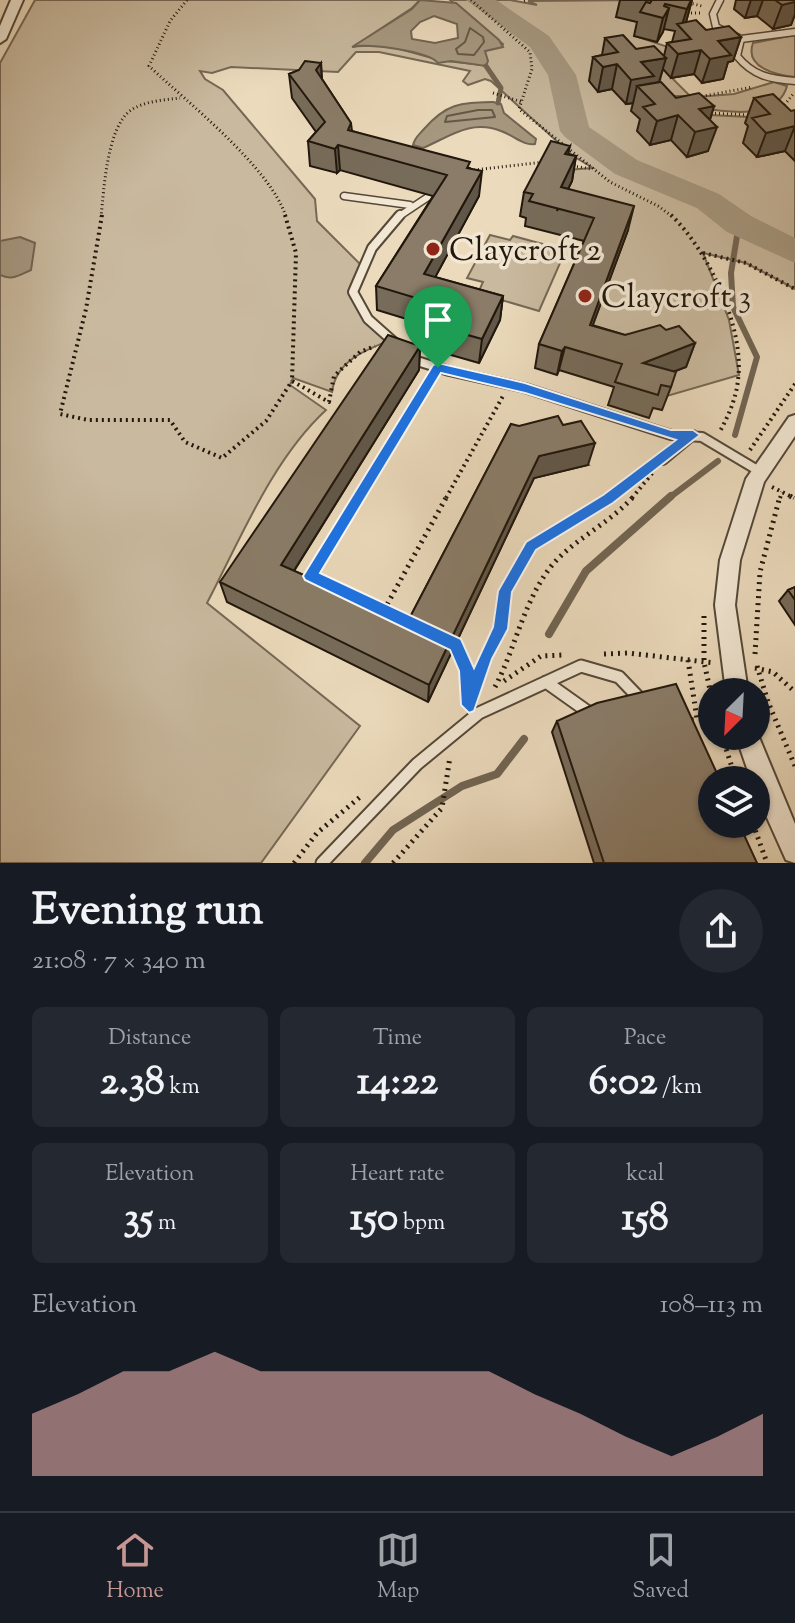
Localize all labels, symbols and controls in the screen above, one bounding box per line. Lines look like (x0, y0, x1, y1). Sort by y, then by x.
place label: Claycroft 2 (449, 229, 601, 275)
marker: Claycroft 2 (424, 240, 442, 258)
place label: Claycroft 3 (601, 276, 751, 322)
pin (404, 286, 472, 368)
marker: Claycroft 3 (576, 287, 594, 305)
icon: arrive (416, 298, 460, 342)
north arrow (698, 678, 770, 750)
map controls (698, 678, 770, 838)
button: layers (698, 766, 770, 838)
text: Evening run (32, 881, 264, 944)
button: share (679, 889, 763, 973)
text: 21:08 · 7 × 340 m (32, 943, 206, 980)
text: Distance (108, 1023, 191, 1055)
text: Time (373, 1023, 422, 1055)
text: Pace (624, 1023, 666, 1055)
text: 2.38 (100, 1055, 165, 1112)
text: 14:22 (357, 1055, 438, 1112)
text: 6:02 (588, 1055, 657, 1112)
text: km (165, 1072, 200, 1104)
text: /km (657, 1072, 702, 1104)
text: Elevation (105, 1159, 194, 1191)
text: Heart rate (351, 1159, 444, 1191)
text: kcal (626, 1159, 664, 1191)
text: 35 (123, 1191, 153, 1248)
text: 150 (350, 1191, 398, 1248)
text: 158 (622, 1191, 669, 1248)
text: m (153, 1208, 176, 1240)
text: bpm (398, 1208, 445, 1240)
text: Elevation (32, 1287, 137, 1324)
text: 108–113 m (660, 1287, 763, 1324)
tab: Home (106, 1528, 164, 1608)
tab: Map (376, 1528, 420, 1608)
tab: Saved (632, 1528, 689, 1608)

